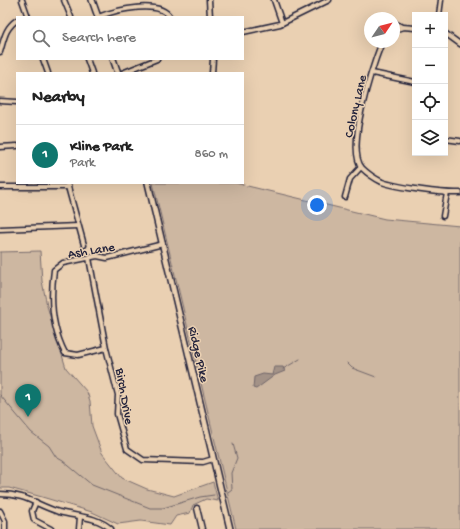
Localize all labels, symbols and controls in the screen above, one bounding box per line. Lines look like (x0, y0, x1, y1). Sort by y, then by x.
north arrow (364, 12, 400, 48)
map controls (412, 12, 448, 156)
button: + (412, 12, 448, 48)
search box (16, 16, 244, 60)
icon: search (30, 27, 52, 49)
text: Search here (62, 29, 136, 47)
button: − (412, 48, 448, 84)
street label: Colony Lane (342, 73, 371, 139)
button: locate (412, 84, 448, 120)
text: Nearby (32, 88, 85, 108)
button: layers (412, 120, 448, 156)
text: Kline Park (70, 138, 132, 156)
text: 1 (42, 147, 48, 162)
text: 860 m (195, 147, 228, 162)
text: Park (70, 156, 95, 171)
your location (307, 195, 327, 215)
street label: Ash Lane (67, 240, 116, 263)
street label: Ridge Pike (184, 325, 211, 384)
street label: Birch Drive (111, 366, 136, 426)
pin: 1 (15, 384, 41, 417)

